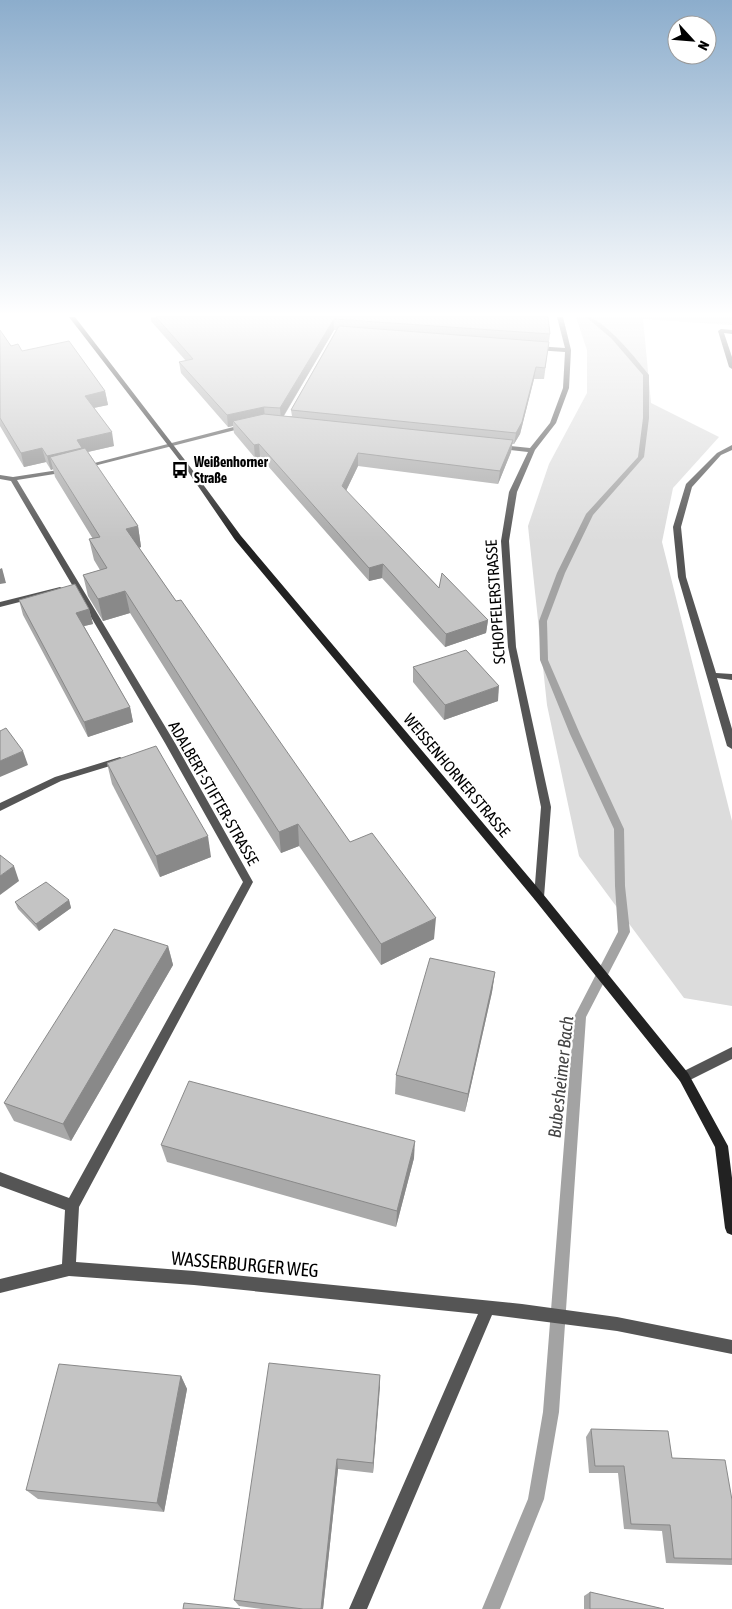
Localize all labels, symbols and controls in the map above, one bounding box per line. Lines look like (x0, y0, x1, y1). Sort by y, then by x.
north arrow (667, 15, 717, 65)
text: N (695, 38, 713, 53)
place label: Weißenhorner Straße (193, 454, 269, 486)
bus stop icon: Weißenhorner Straße (170, 460, 190, 480)
street label: SCHOPFELERSTRASSE (482, 539, 508, 665)
street label: WEISSENHORNER STRASSE (400, 710, 514, 840)
street label: ADALBERT-STIFTER-STRASSE (165, 718, 263, 868)
water label: Bubesheimer Bach (544, 1015, 577, 1139)
street label: WASSERBURGER WEG (170, 1247, 320, 1281)

